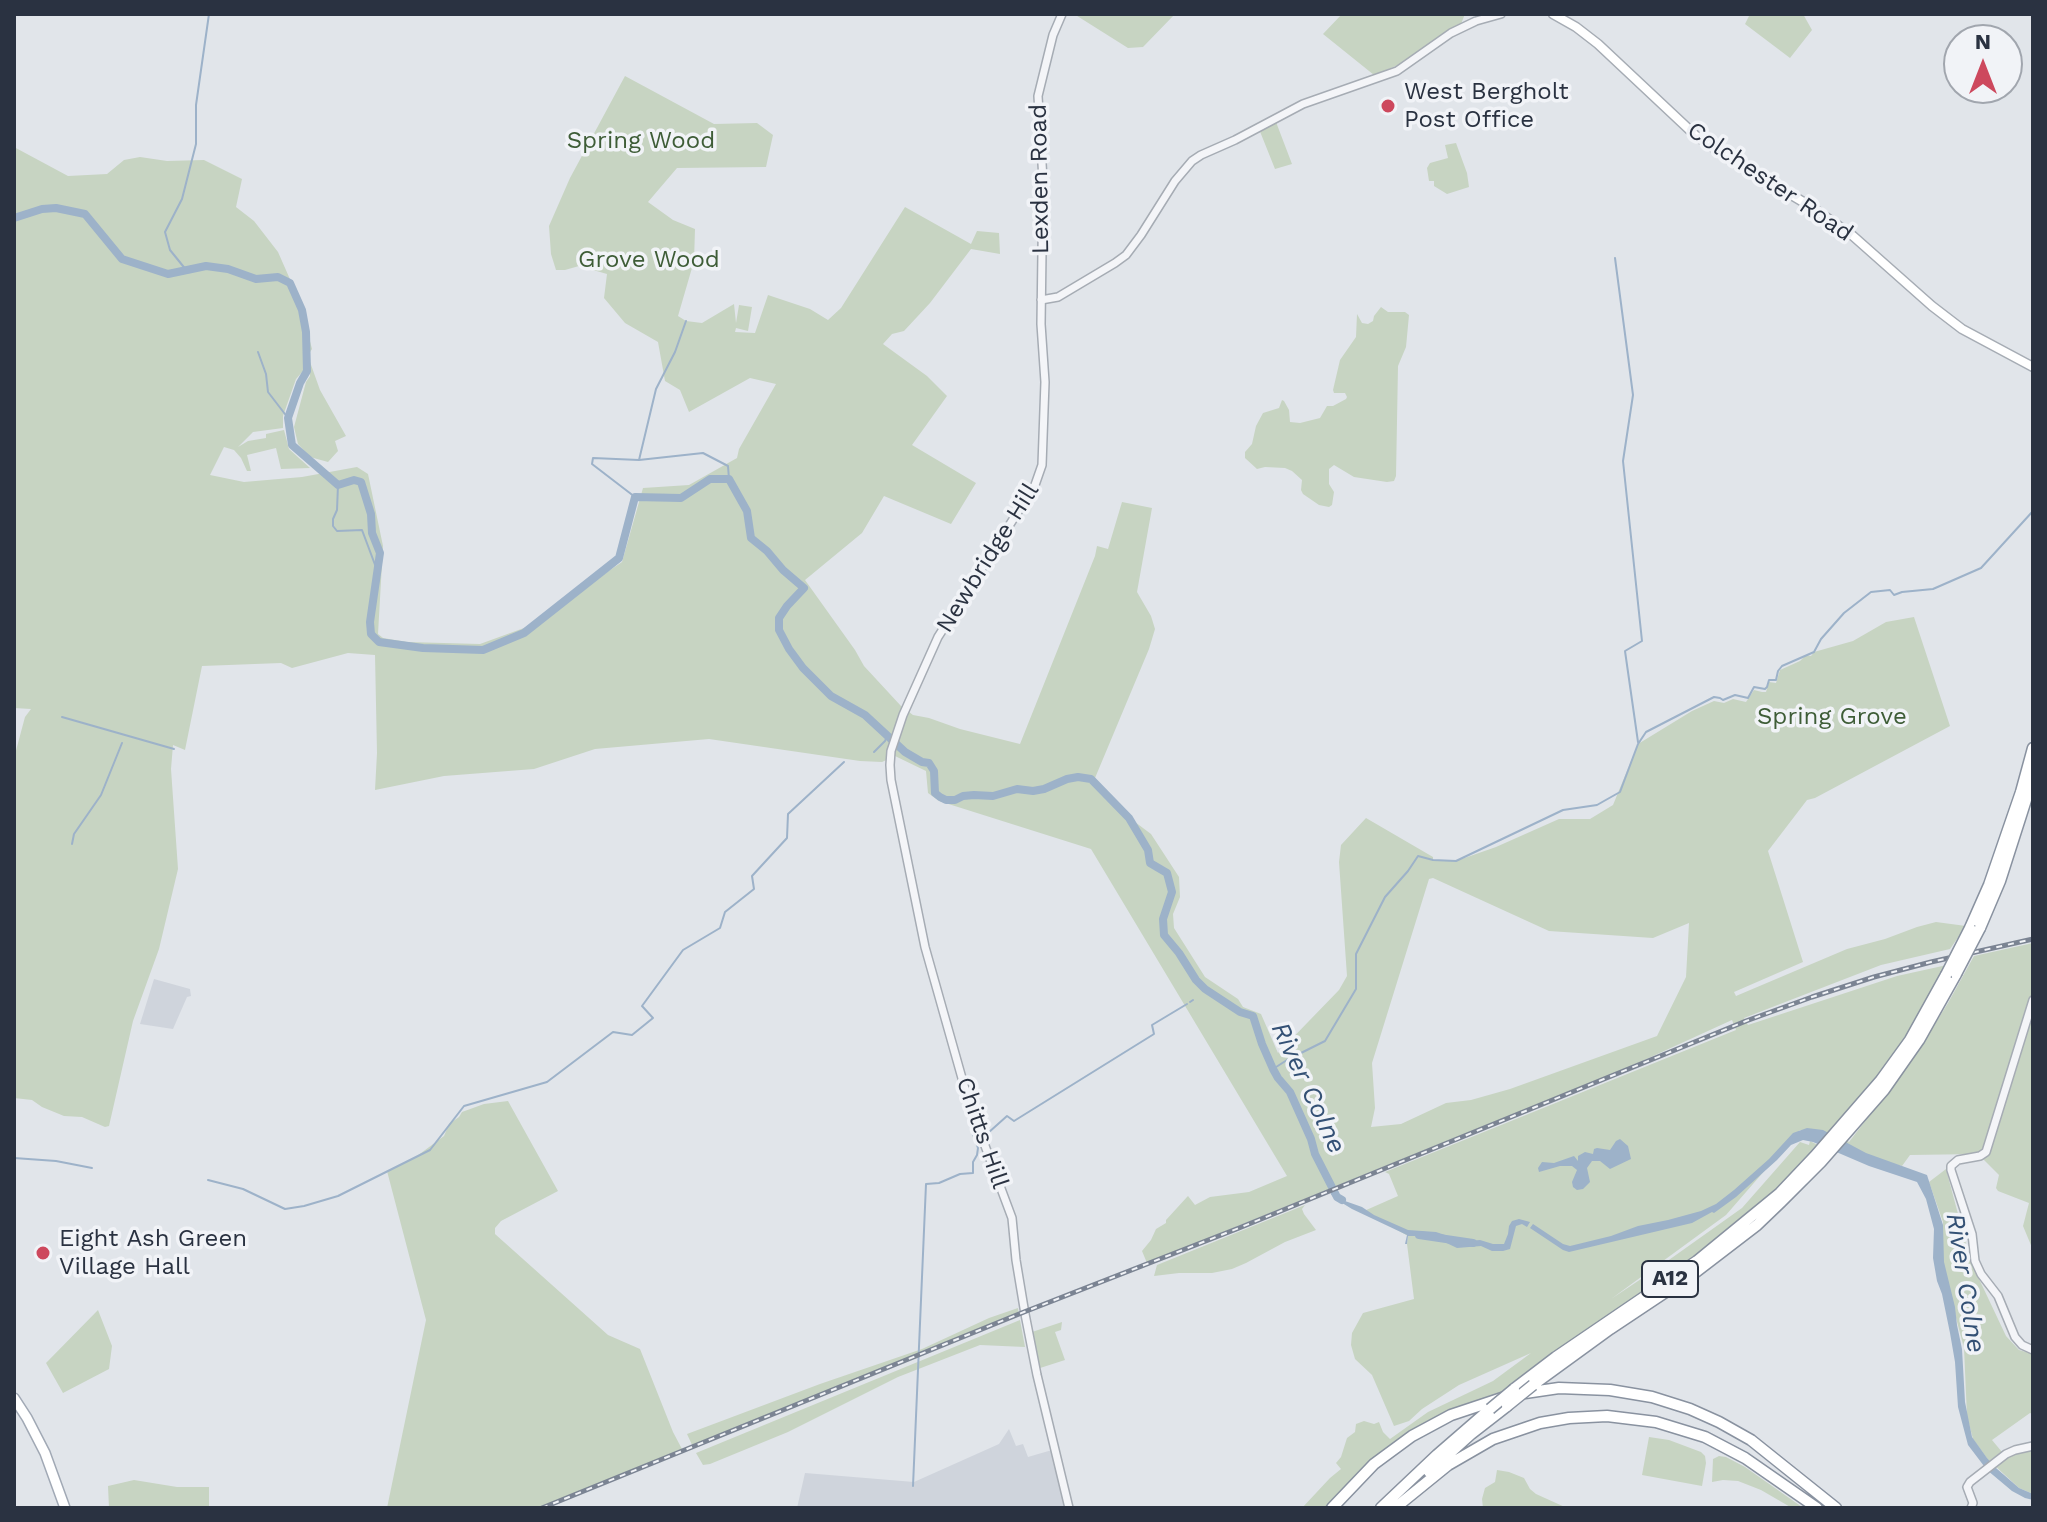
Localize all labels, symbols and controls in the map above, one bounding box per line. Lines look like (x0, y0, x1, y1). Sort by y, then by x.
north arrow (1943, 24, 2023, 104)
text: N (1975, 29, 1991, 54)
place label: West Bergholt Post Office (1404, 78, 1569, 134)
marker: West Bergholt Post Office (1379, 97, 1397, 115)
street label: Lexden Road (1024, 104, 1056, 254)
street label: Colchester Road (1682, 116, 1858, 248)
park label: Spring Wood (567, 127, 715, 155)
park label: Grove Wood (578, 246, 720, 274)
street label: Newbridge Hill (931, 478, 1045, 638)
park label: Spring Grove (1757, 703, 1907, 731)
water label: River Colne (1264, 1017, 1352, 1159)
street label: Chitts Hill (950, 1074, 1014, 1192)
water label: River Colne (1939, 1211, 1991, 1355)
place label: Eight Ash Green Village Hall (59, 1225, 247, 1281)
marker: Eight Ash Green Village Hall (34, 1244, 52, 1262)
road number: A12 (1642, 1261, 1698, 1297)

